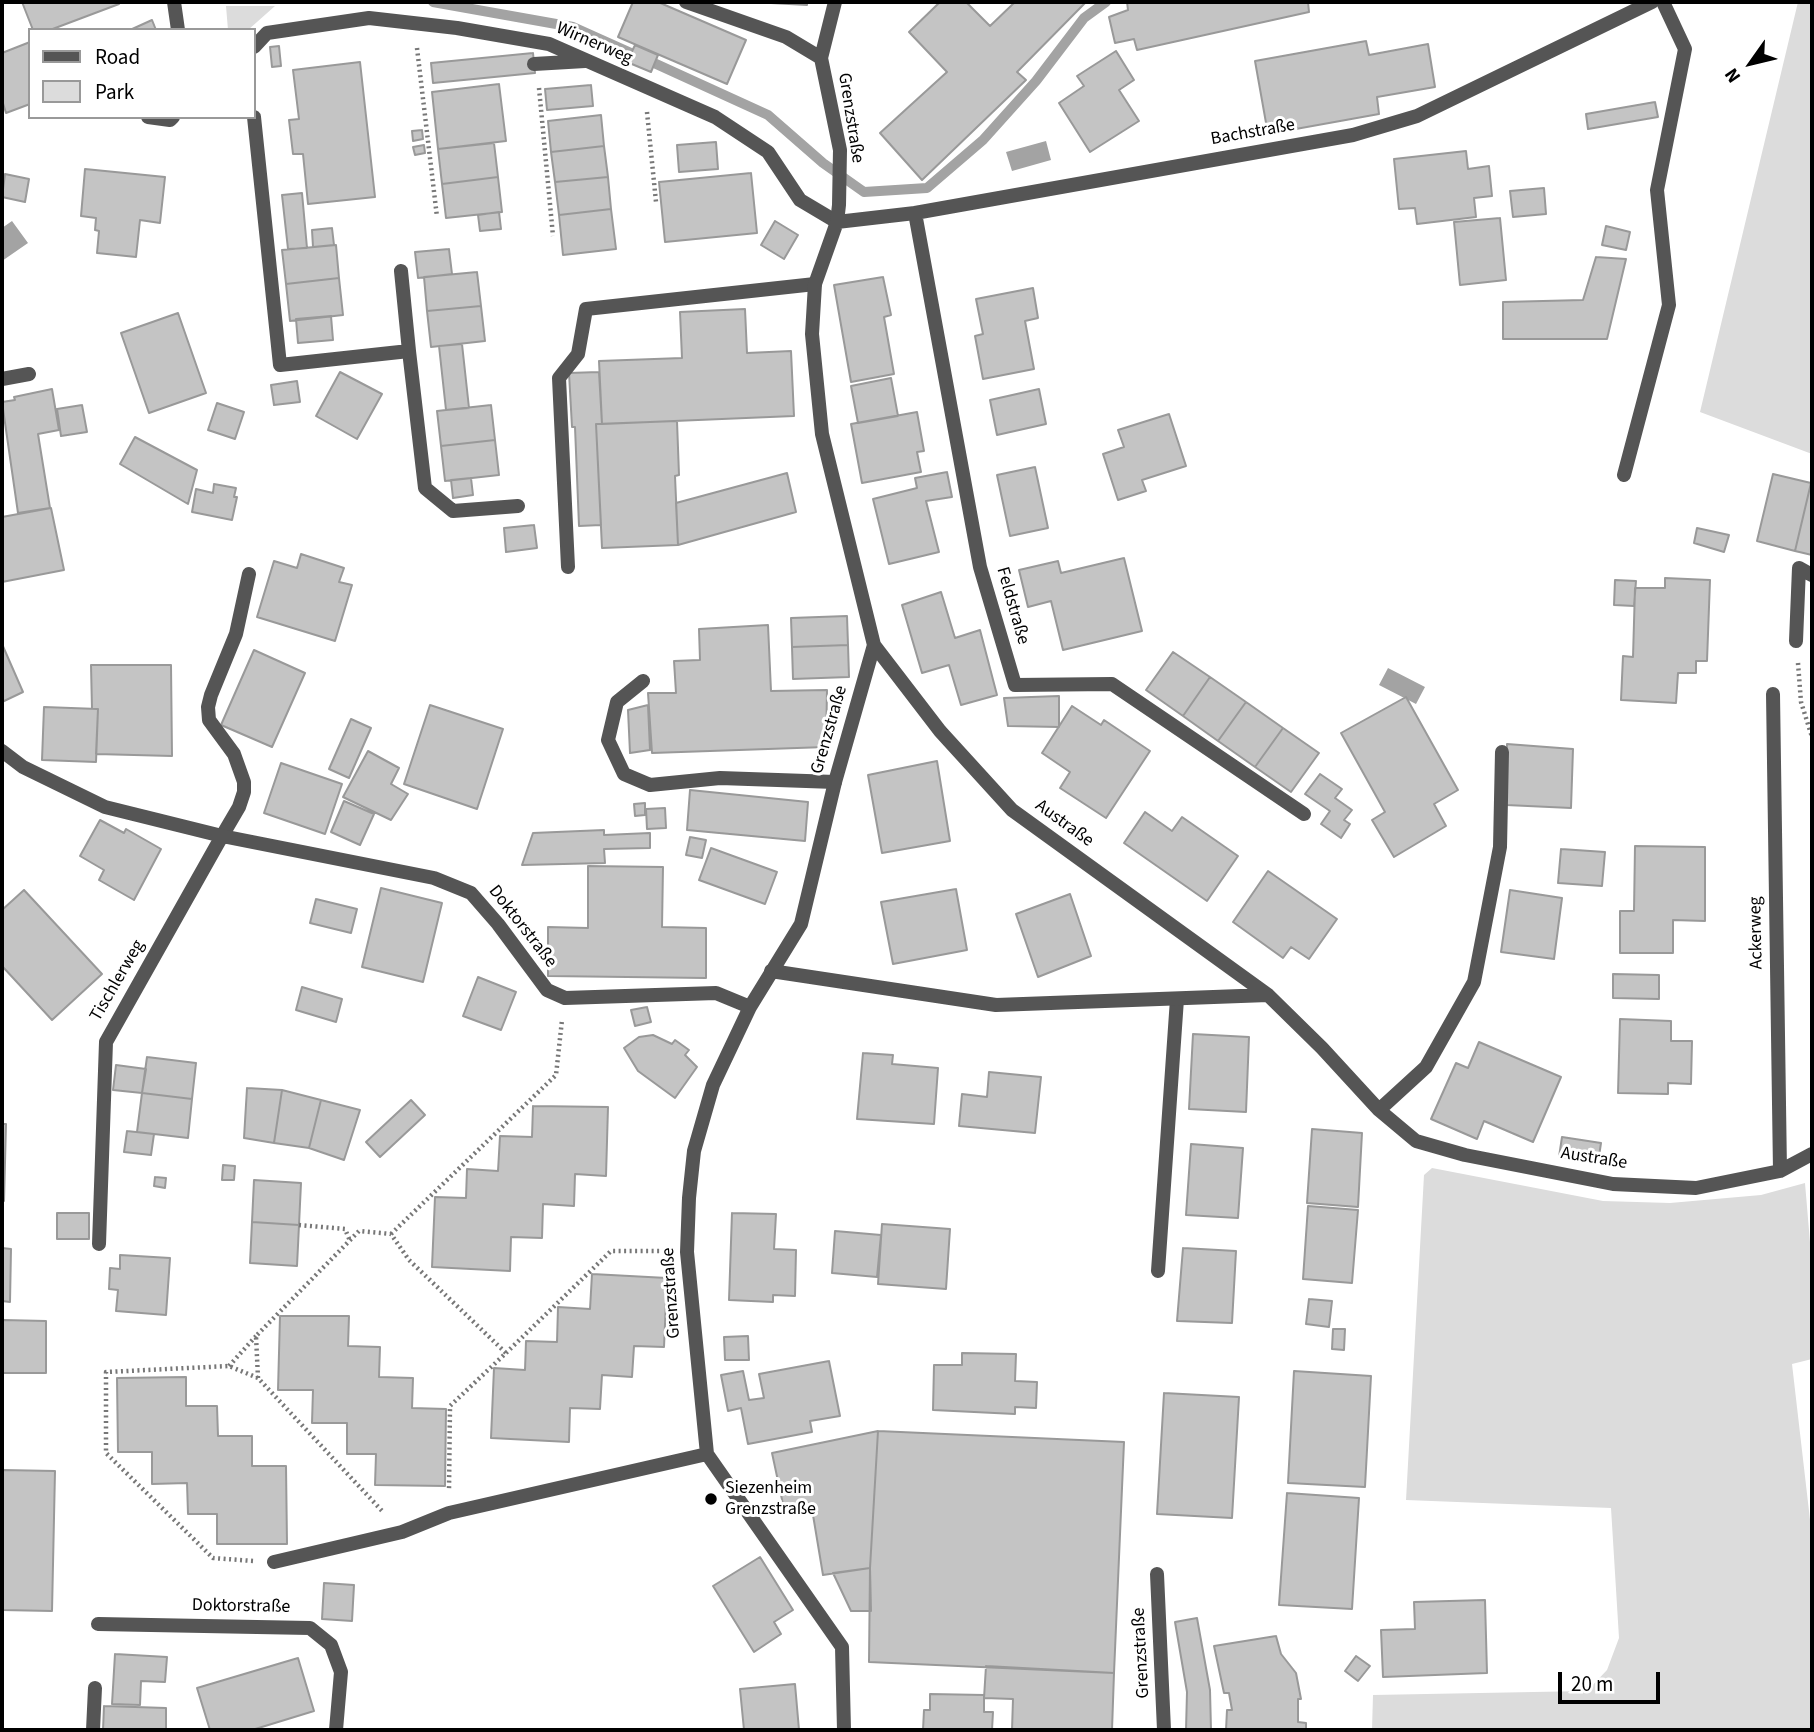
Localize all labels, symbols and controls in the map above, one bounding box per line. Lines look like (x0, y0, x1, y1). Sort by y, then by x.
street label: Wirnerweg (553, 18, 635, 70)
legend (28, 28, 256, 119)
north arrow (1716, 28, 1786, 98)
text: Road (95, 42, 140, 72)
text: N (1718, 62, 1748, 88)
street label: Grenzstraße (832, 71, 868, 165)
text: Park (95, 77, 134, 107)
street label: Bachstraße (1209, 115, 1297, 151)
street label: Feldstraße (991, 565, 1033, 647)
street label: Grenzstraße (807, 683, 853, 777)
street label: Austraße (1031, 796, 1097, 852)
street label: Doktorstraße (483, 882, 561, 972)
street label: Ackerweg (1746, 896, 1768, 970)
street label: Tischlerweg (86, 936, 150, 1026)
street label: Austraße (1559, 1143, 1629, 1175)
street label: Grenzstraße (658, 1247, 686, 1339)
place label: Siezenheim Grenzstraße (725, 1478, 816, 1520)
marker: Siezenheim Grenzstraße (703, 1491, 719, 1507)
street label: Doktorstraße (192, 1595, 290, 1619)
street label: Grenzstraße (1129, 1607, 1155, 1699)
scale bar (1562, 1658, 1664, 1702)
text: 20 m (1571, 1669, 1613, 1699)

